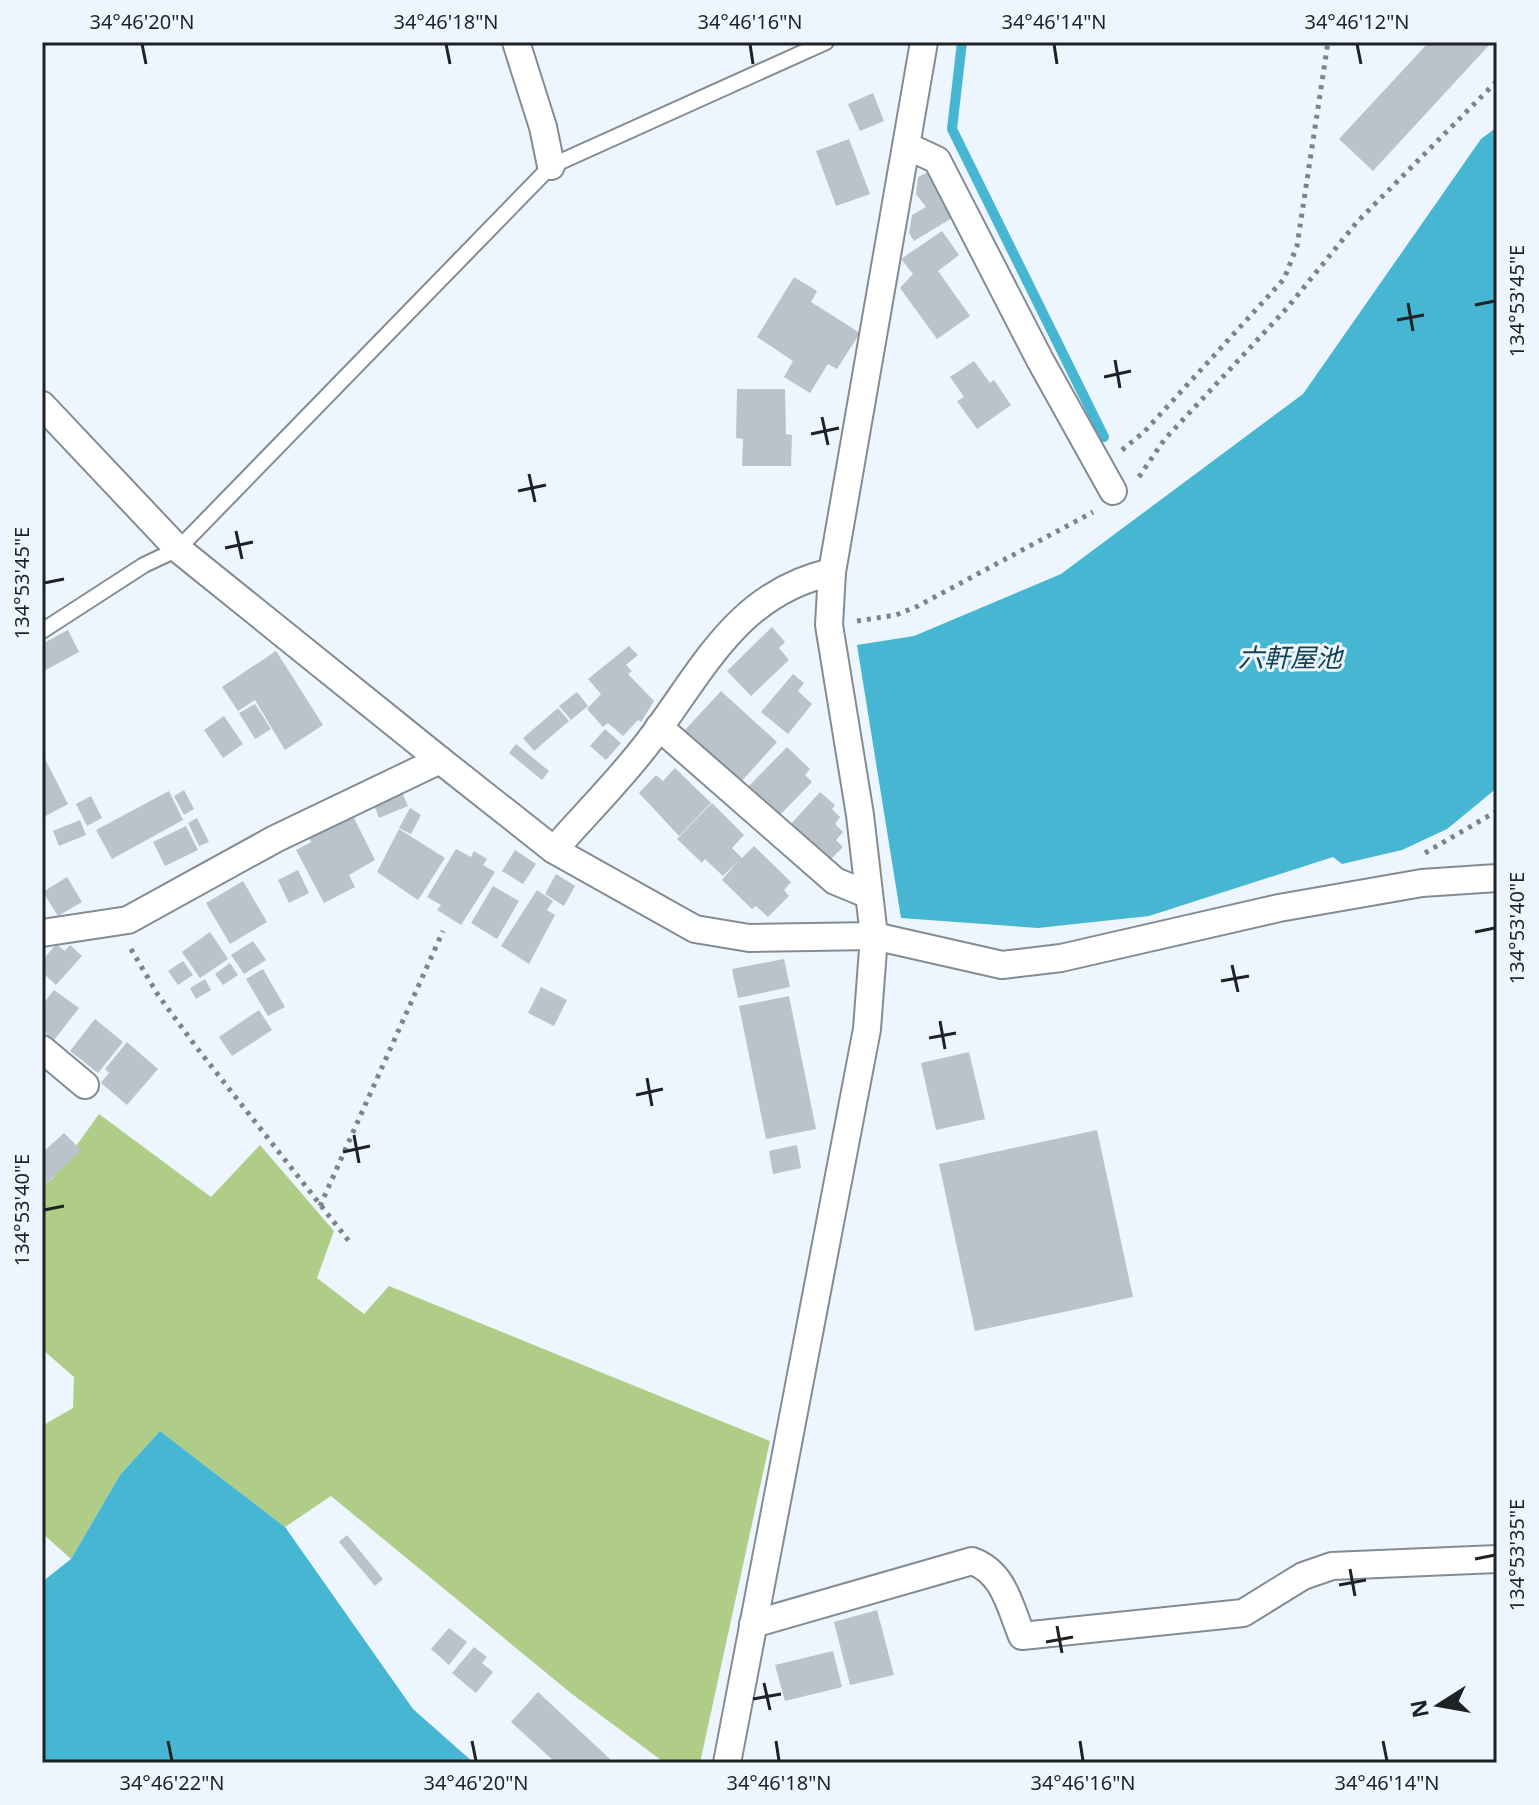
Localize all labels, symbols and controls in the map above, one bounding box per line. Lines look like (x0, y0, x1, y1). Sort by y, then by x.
text: 34°46'20"N (89, 8, 195, 35)
text: 34°46'18"N (393, 8, 499, 35)
text: 34°46'16"N (697, 8, 803, 35)
text: 34°46'14"N (1001, 8, 1107, 35)
text: 34°46'12"N (1304, 8, 1410, 35)
text: 134°53'45"E (1503, 245, 1530, 357)
text: 134°53'45"E (8, 527, 35, 639)
water label: 六軒屋池 (1238, 639, 1345, 675)
text: 134°53'40"E (1503, 872, 1530, 984)
text: 134°53'40"E (8, 1154, 35, 1266)
text: 134°53'35"E (1503, 1499, 1530, 1611)
north arrow (1399, 1665, 1479, 1745)
text: N (1402, 1697, 1435, 1721)
text: 34°46'22"N (119, 1769, 225, 1796)
text: 34°46'20"N (423, 1769, 529, 1796)
text: 34°46'18"N (726, 1769, 832, 1796)
text: 34°46'16"N (1030, 1769, 1136, 1796)
text: 34°46'14"N (1334, 1769, 1440, 1796)

